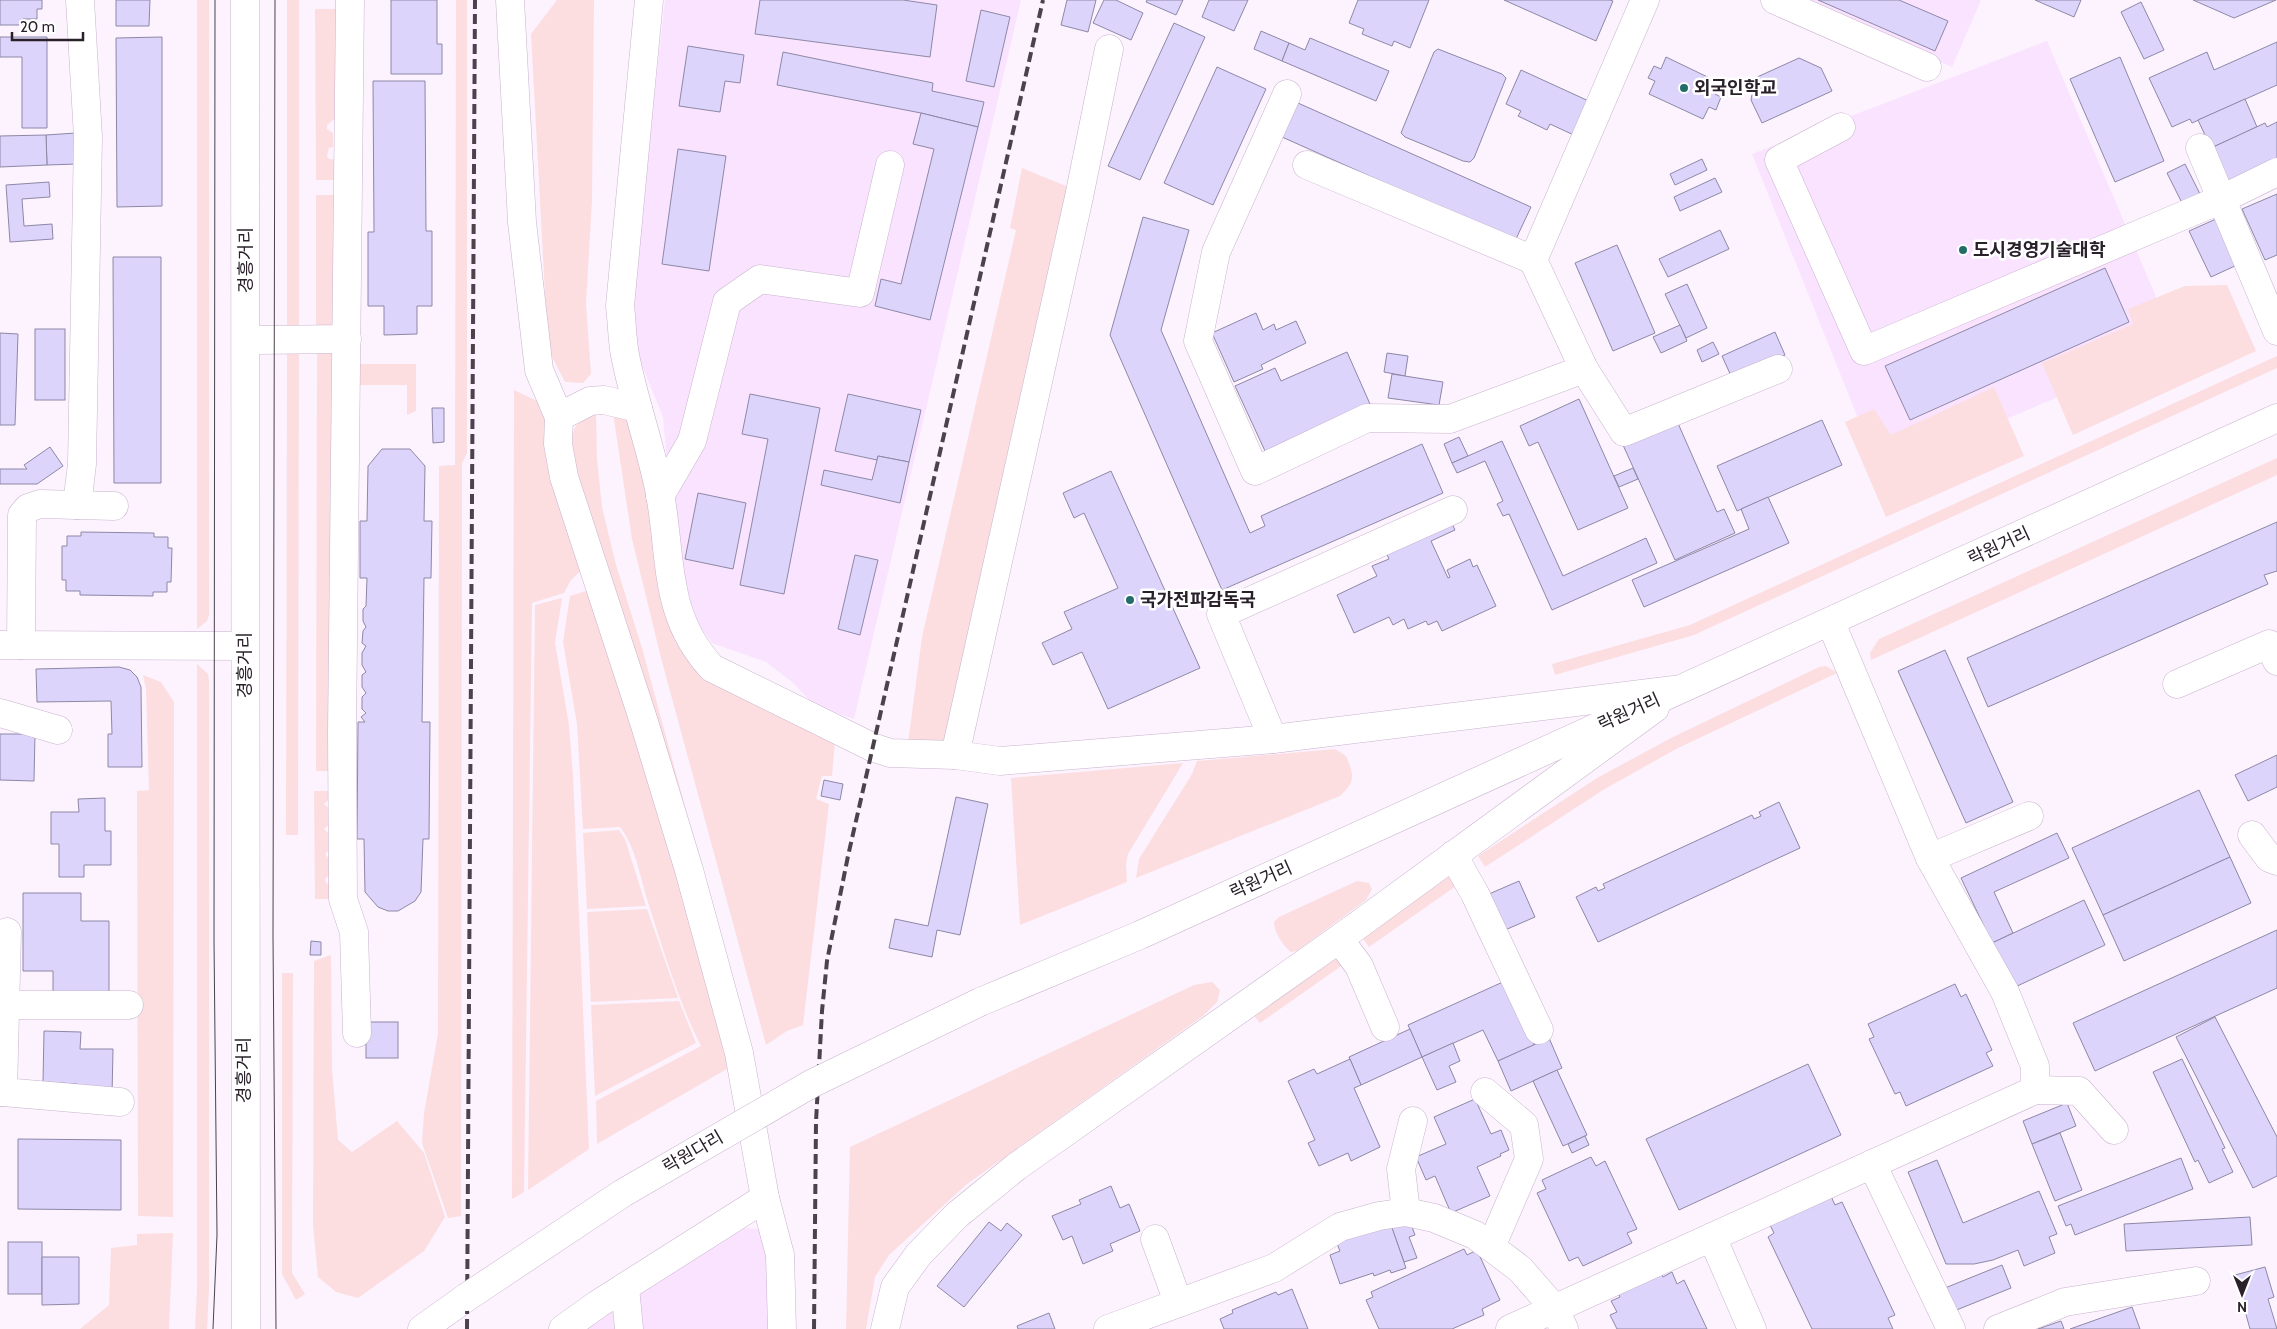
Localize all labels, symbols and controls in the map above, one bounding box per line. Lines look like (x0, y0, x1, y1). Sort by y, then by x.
scale bar (12, 10, 84, 42)
text: 20 m (20, 18, 55, 36)
place label: 외국인학교 (1694, 77, 1777, 99)
marker: 외국인학교 (1678, 82, 1690, 94)
street label: 경흥거리 (235, 227, 257, 293)
place label: 도시경영기술대학 (1973, 239, 2106, 261)
marker: 도시경영기술대학 (1957, 244, 1969, 256)
street label: 락원거리 (1964, 522, 2034, 570)
place label: 국가전파감독국 (1140, 589, 1256, 611)
marker: 국가전파감독국 (1124, 594, 1136, 606)
street label: 경흥거리 (234, 632, 256, 698)
street label: 락원거리 (1594, 688, 1664, 736)
street label: 락원거리 (1226, 856, 1296, 904)
street label: 경흥거리 (233, 1037, 255, 1103)
street label: 락원다리 (659, 1126, 727, 1178)
north arrow (2217, 1269, 2267, 1319)
text: N (2237, 1298, 2247, 1316)

